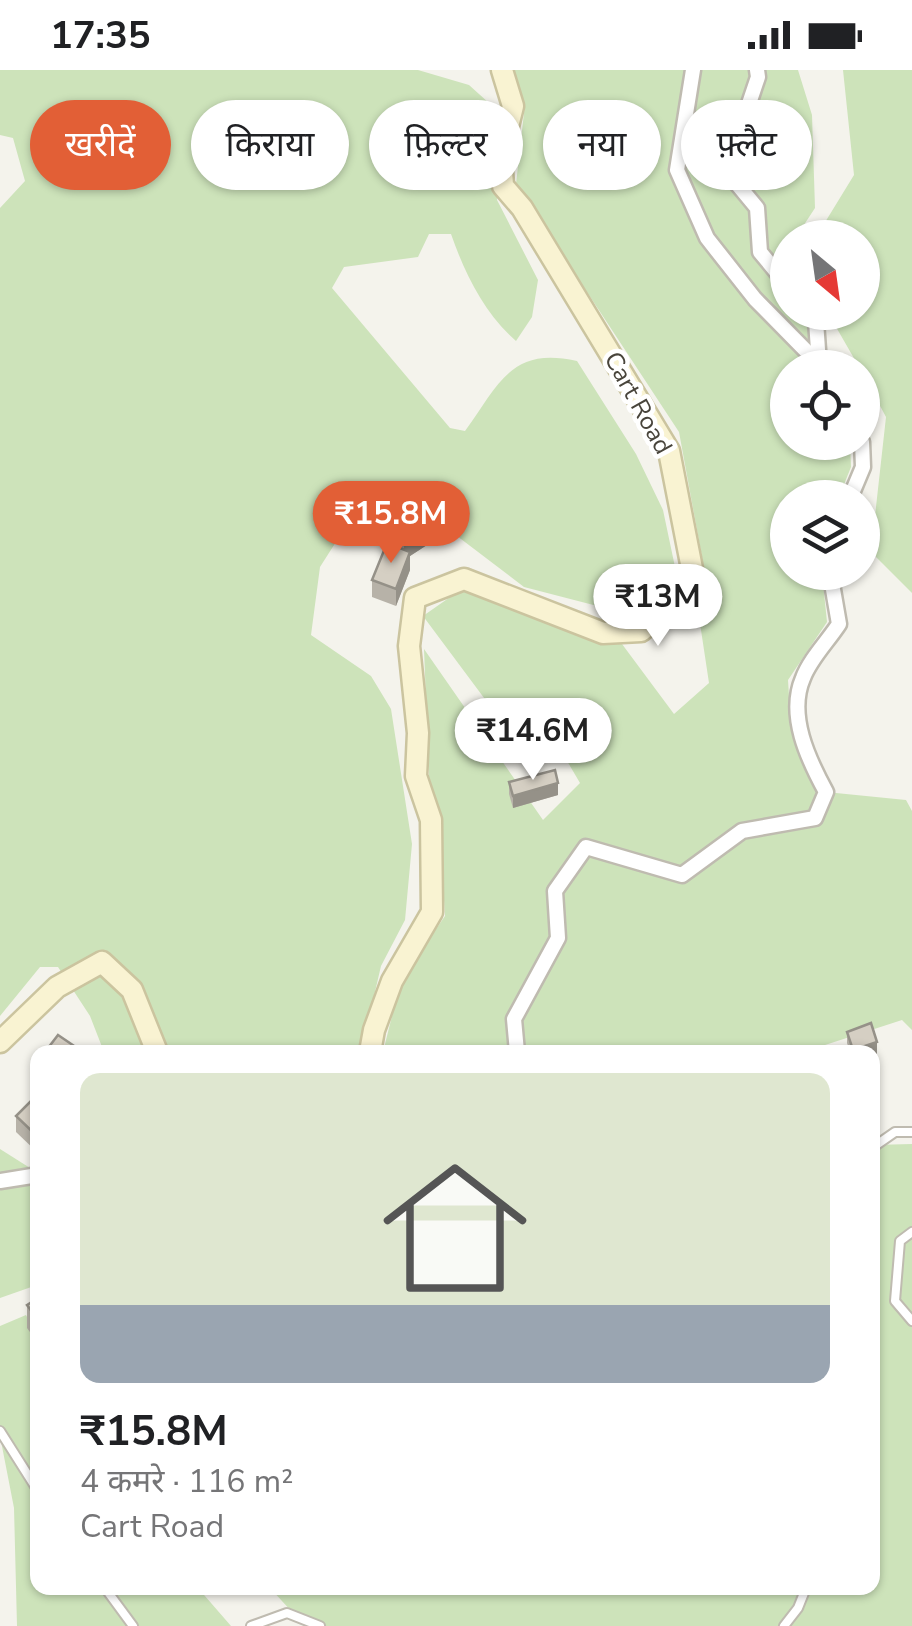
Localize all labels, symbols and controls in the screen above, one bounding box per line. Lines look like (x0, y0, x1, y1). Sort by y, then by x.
text: 17:35 (50, 10, 151, 61)
chip: खरीदें (30, 100, 171, 190)
chip: किराया (191, 100, 349, 190)
chip: फ़िल्टर (369, 100, 523, 190)
chip: नया (543, 100, 661, 190)
chip: फ़्लैट (681, 100, 812, 190)
north arrow (770, 220, 880, 330)
map controls (770, 220, 880, 590)
street label: Cart Road (596, 346, 680, 460)
button: locate (770, 350, 880, 460)
button: layers (770, 480, 880, 590)
pin: ₹15.8M (310, 481, 472, 566)
text: ₹15.8M (335, 492, 447, 535)
pin: ₹13M (599, 564, 717, 649)
text: ₹13M (615, 575, 701, 618)
pin: ₹14.6M (452, 698, 614, 783)
text: ₹14.6M (477, 709, 589, 752)
icon: home (365, 1138, 545, 1318)
text: ₹15.8M (80, 1403, 228, 1460)
text: 4 कमरे · 116 m² (80, 1460, 293, 1503)
text: Cart Road (80, 1505, 224, 1548)

